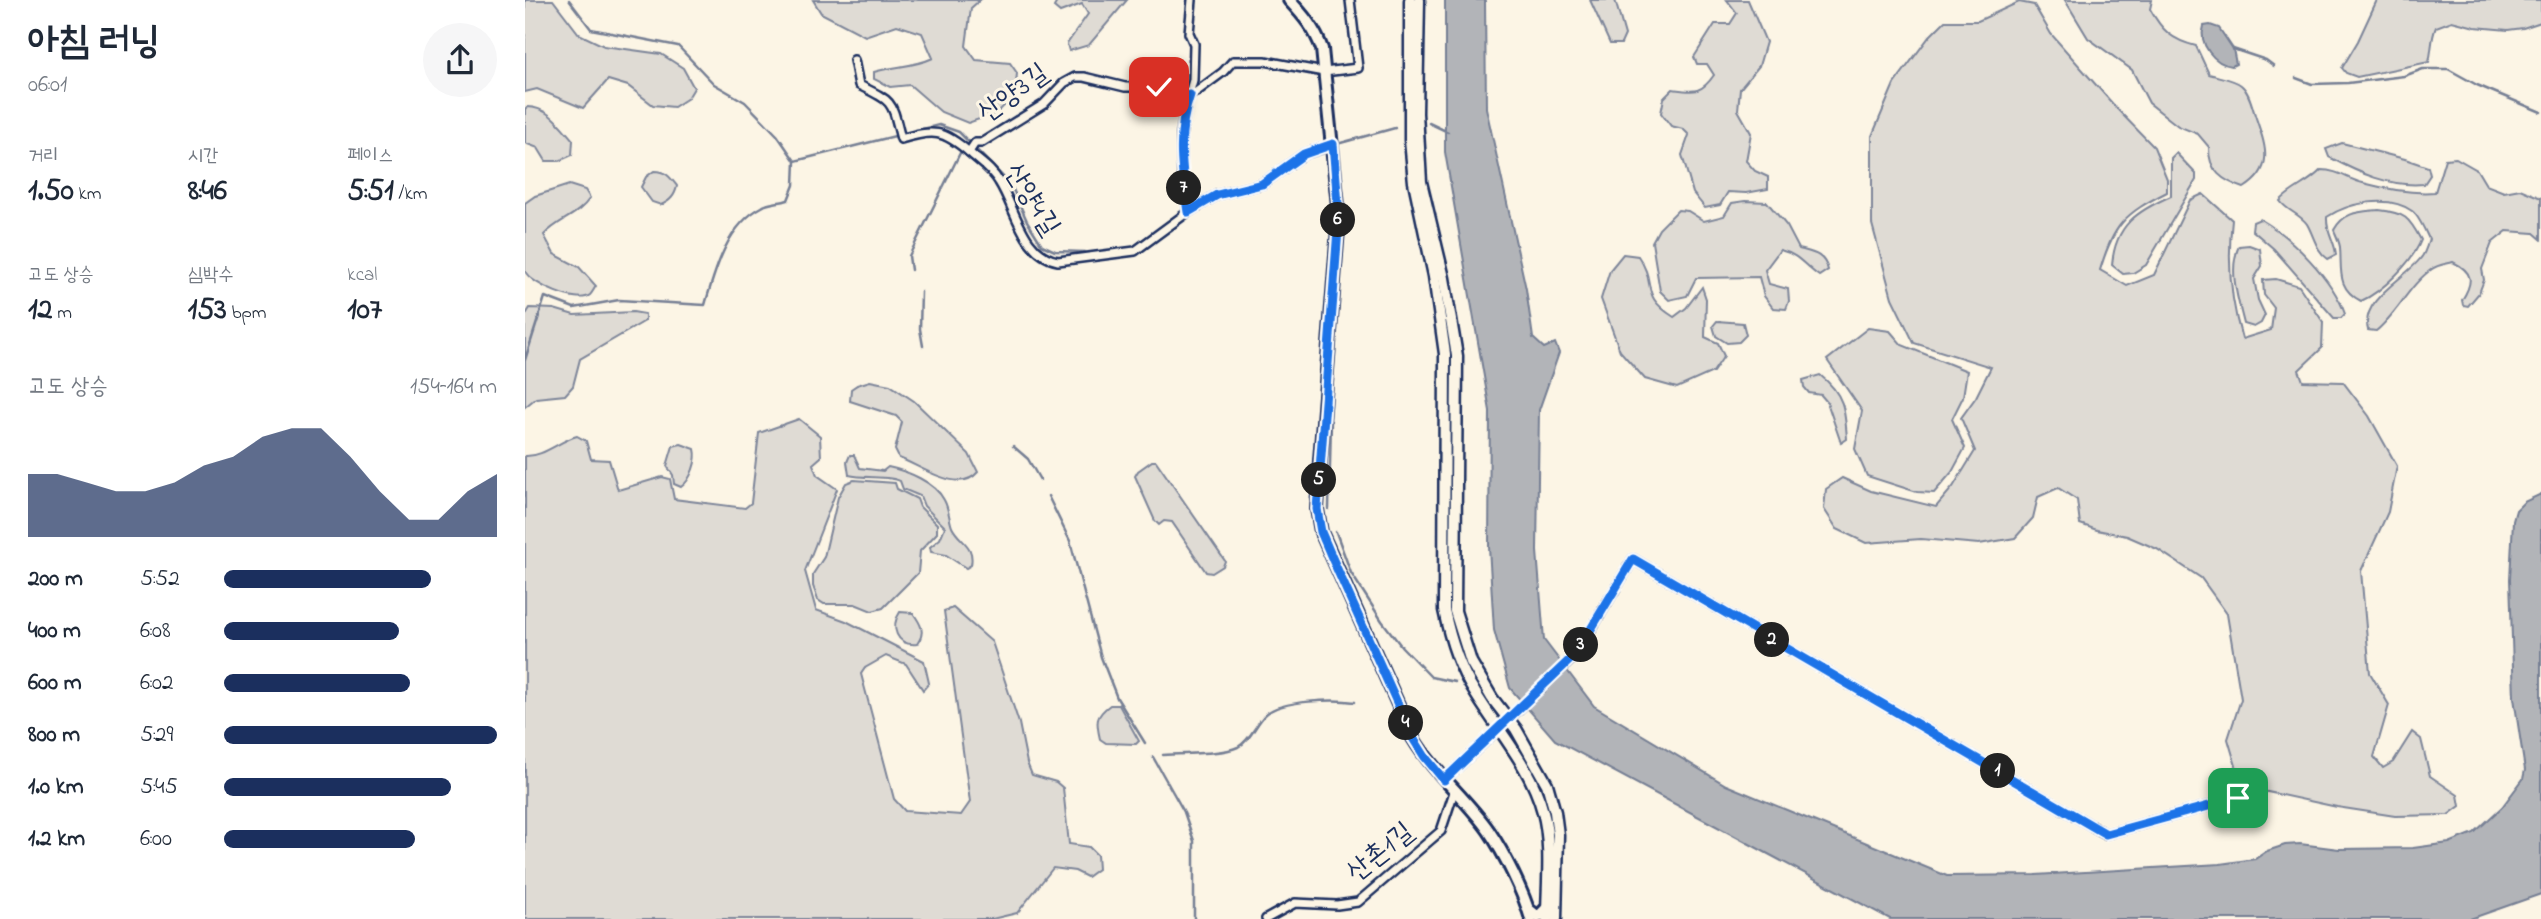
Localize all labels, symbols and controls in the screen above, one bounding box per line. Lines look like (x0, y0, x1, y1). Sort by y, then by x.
text: 아침 러닝 (28, 15, 160, 71)
button: share (423, 23, 497, 97)
street label: 산양3길 (970, 54, 1058, 134)
pin (1129, 57, 1189, 117)
icon: check (1140, 68, 1178, 106)
text: 06:01 (28, 69, 67, 102)
text: 거리 (28, 143, 59, 170)
text: 시간 (188, 143, 218, 170)
text: 페이스 (347, 143, 393, 170)
street label: 산양4길 (993, 156, 1069, 244)
text: 1.50 (28, 170, 74, 214)
text: 8:46 (188, 170, 227, 214)
text: 5:51 (347, 170, 394, 214)
pin: 7 (1167, 170, 1201, 206)
text: 7 (1180, 174, 1187, 201)
text: km (74, 181, 102, 208)
text: /km (394, 181, 427, 208)
pin: 6 (1321, 202, 1355, 238)
text: 6 (1333, 206, 1342, 233)
text: 고도 상승 (28, 262, 94, 289)
text: 심박수 (188, 262, 234, 289)
text: kcal (347, 262, 378, 289)
text: 12 (28, 289, 52, 333)
text: 153 (188, 289, 227, 333)
text: 107 (347, 289, 382, 333)
text: m (52, 300, 72, 327)
text: bpm (227, 300, 267, 327)
text: 고도 상승 (28, 371, 108, 404)
text: 154–164 m (410, 371, 497, 404)
pin: 5 (1301, 462, 1337, 498)
text: 5 (1313, 466, 1324, 493)
text: 200 m (28, 563, 83, 596)
text: 5:52 (140, 563, 180, 596)
text: 400 m (28, 615, 81, 648)
text: 6:08 (140, 615, 171, 648)
pin: 2 (1755, 622, 1789, 658)
text: 2 (1767, 626, 1776, 653)
pin: 3 (1563, 628, 1599, 662)
text: 3 (1577, 631, 1584, 658)
text: 600 m (28, 667, 82, 700)
text: 6:02 (140, 667, 173, 700)
pin: 4 (1389, 706, 1423, 740)
text: 4 (1402, 709, 1409, 736)
text: 800 m (28, 719, 80, 752)
text: 5:29 (140, 719, 173, 752)
pin: 1 (1981, 754, 2015, 788)
text: 1 (1994, 757, 2001, 784)
pin (2208, 768, 2268, 828)
text: 1.0 km (28, 771, 84, 804)
text: 5:45 (140, 771, 178, 804)
icon: arrive (2219, 779, 2257, 817)
street label: 산촌1길 (1338, 813, 1424, 893)
text: 1.2 km (28, 823, 85, 856)
text: 6:00 (140, 823, 172, 856)

